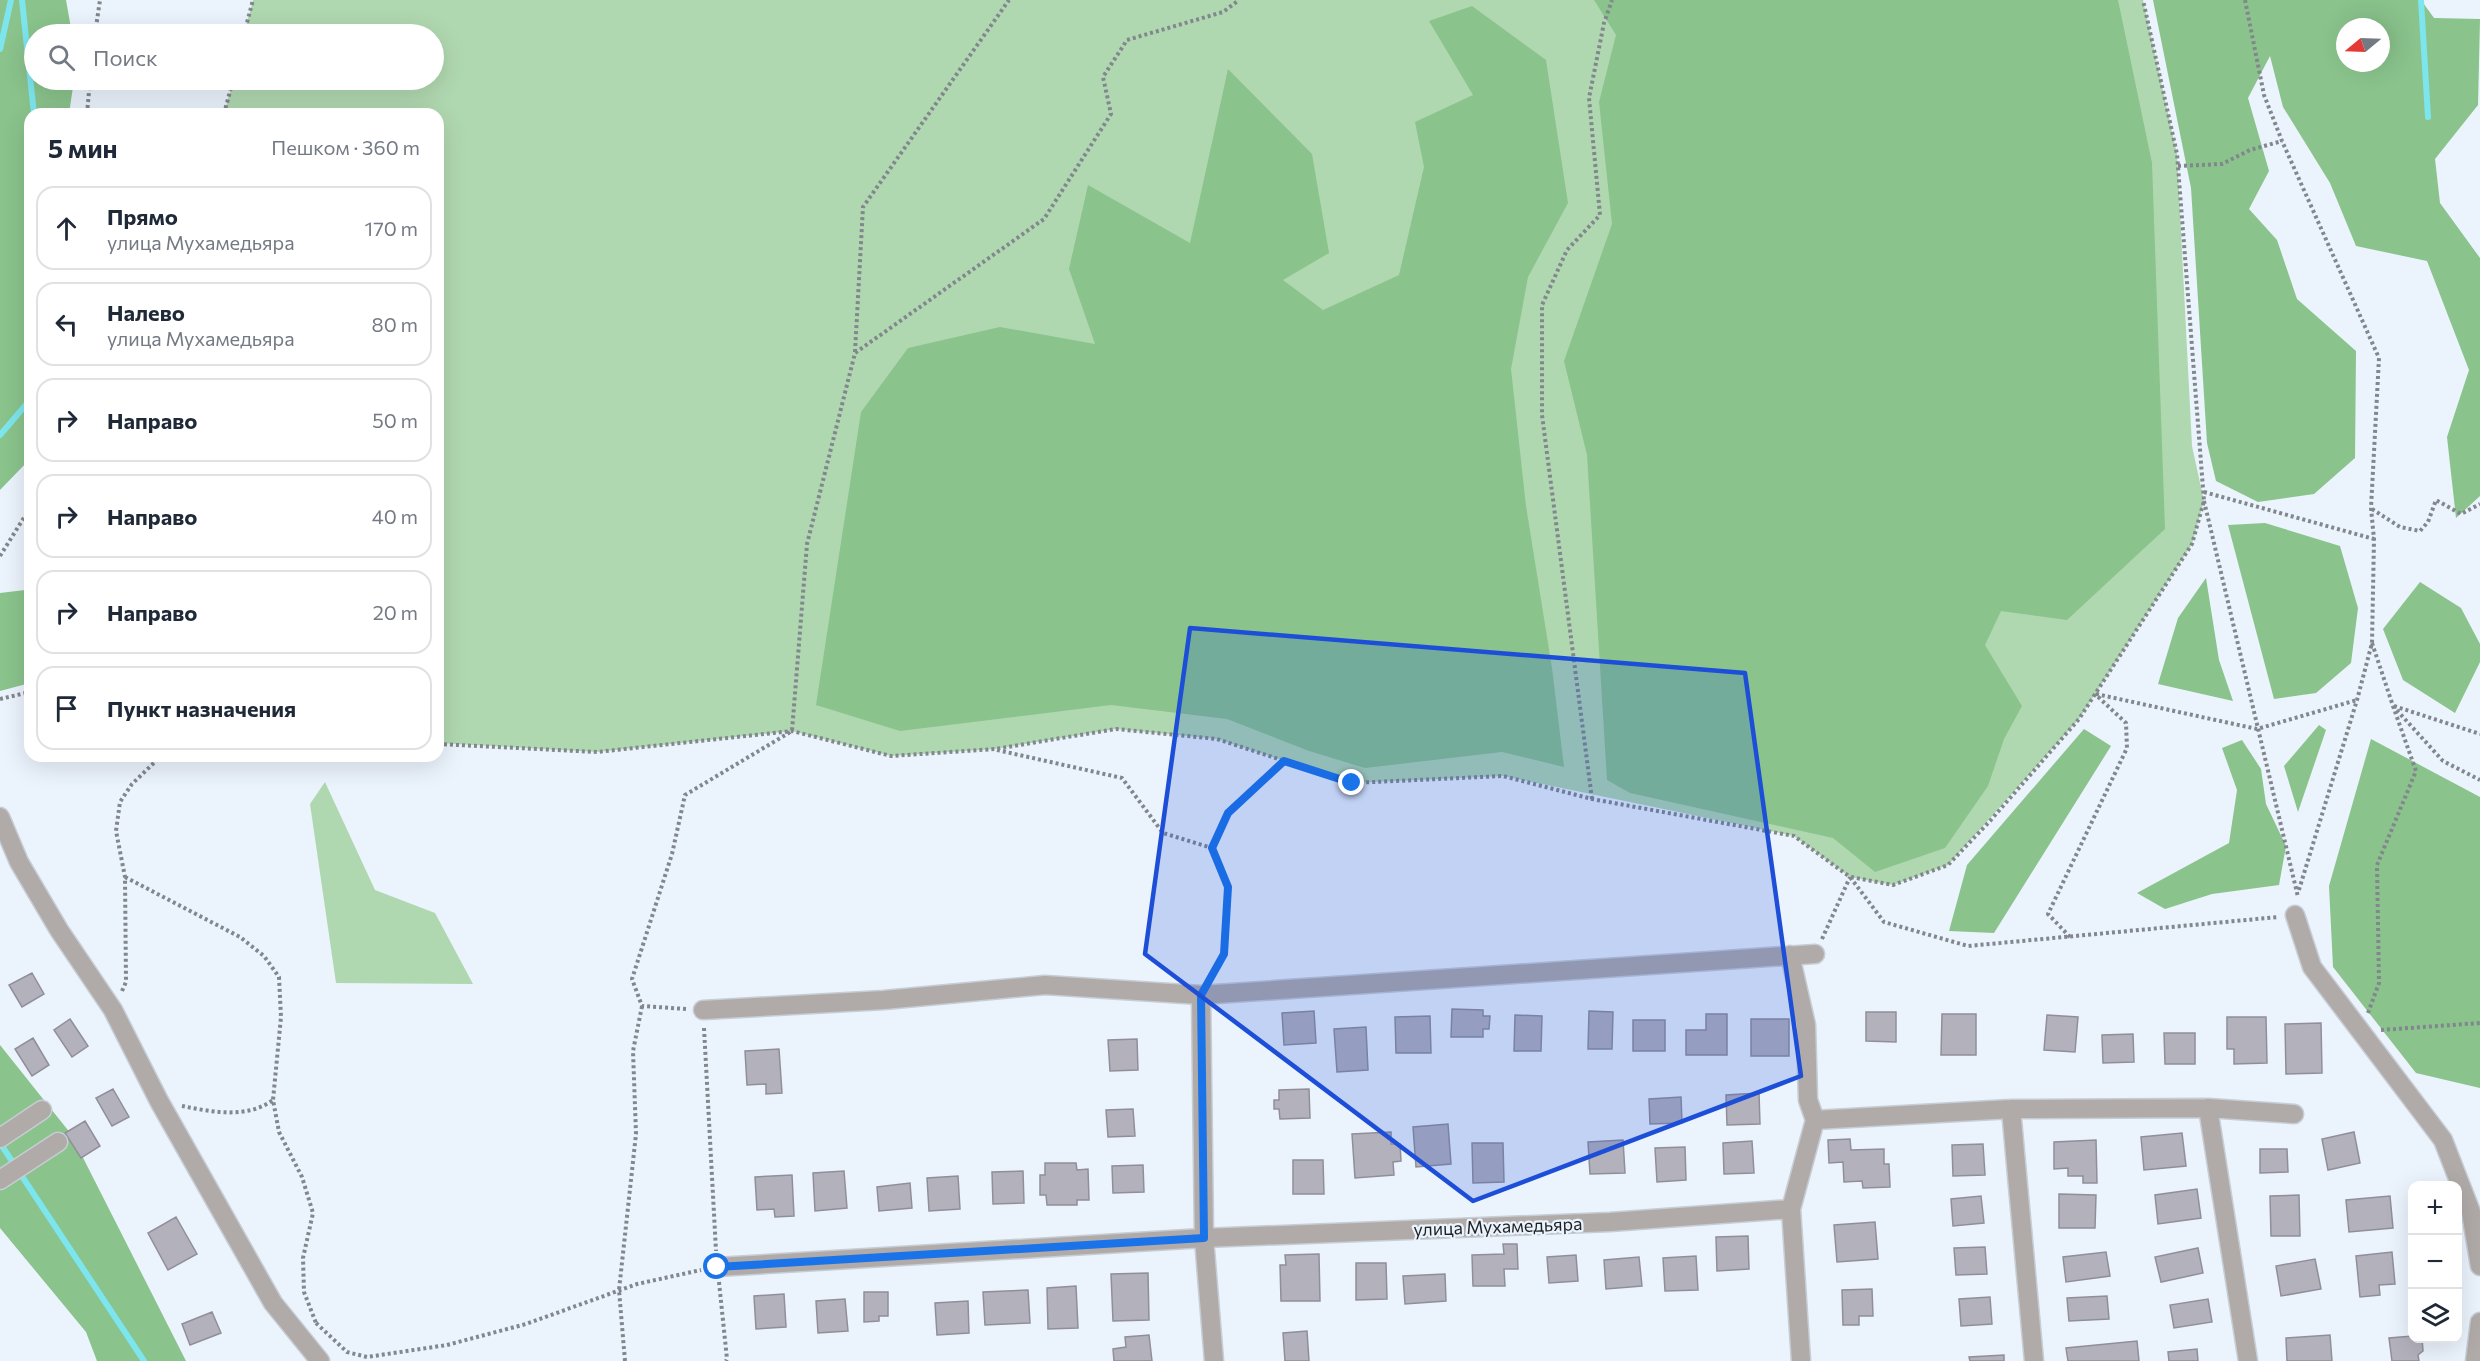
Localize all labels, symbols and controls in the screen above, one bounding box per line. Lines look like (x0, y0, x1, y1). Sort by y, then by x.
north arrow (2336, 18, 2390, 72)
search box (24, 24, 444, 90)
icon: search (45, 41, 78, 74)
text: Поиск (93, 44, 158, 71)
text: 5 мин (48, 132, 118, 163)
text: Пешком · 360 m (271, 135, 420, 159)
text: Прямо (107, 203, 178, 230)
icon: ahead (50, 212, 83, 245)
text: 170 m (365, 216, 418, 240)
text: улица Мухамедьяра (107, 230, 295, 254)
text: Налево (107, 299, 185, 326)
icon: left (50, 308, 83, 341)
text: 80 m (372, 312, 418, 336)
text: улица Мухамедьяра (107, 326, 295, 350)
icon: right (50, 404, 83, 437)
text: Направо (107, 407, 197, 434)
text: 50 m (372, 408, 418, 432)
icon: right (50, 500, 83, 533)
text: Направо (107, 503, 197, 530)
text: 40 m (372, 504, 418, 528)
icon: right (50, 596, 83, 629)
text: Направо (107, 599, 197, 626)
text: 20 m (373, 600, 418, 624)
icon: arrive (50, 692, 83, 725)
text: Пункт назначения (107, 695, 296, 722)
route end (1338, 769, 1364, 795)
map controls (2408, 1181, 2462, 1343)
button: + (2408, 1181, 2462, 1235)
street label: улица Мухамедьяра (1413, 1212, 1583, 1240)
button: − (2408, 1235, 2462, 1289)
route start (703, 1253, 729, 1279)
button: layers (2408, 1289, 2462, 1343)

